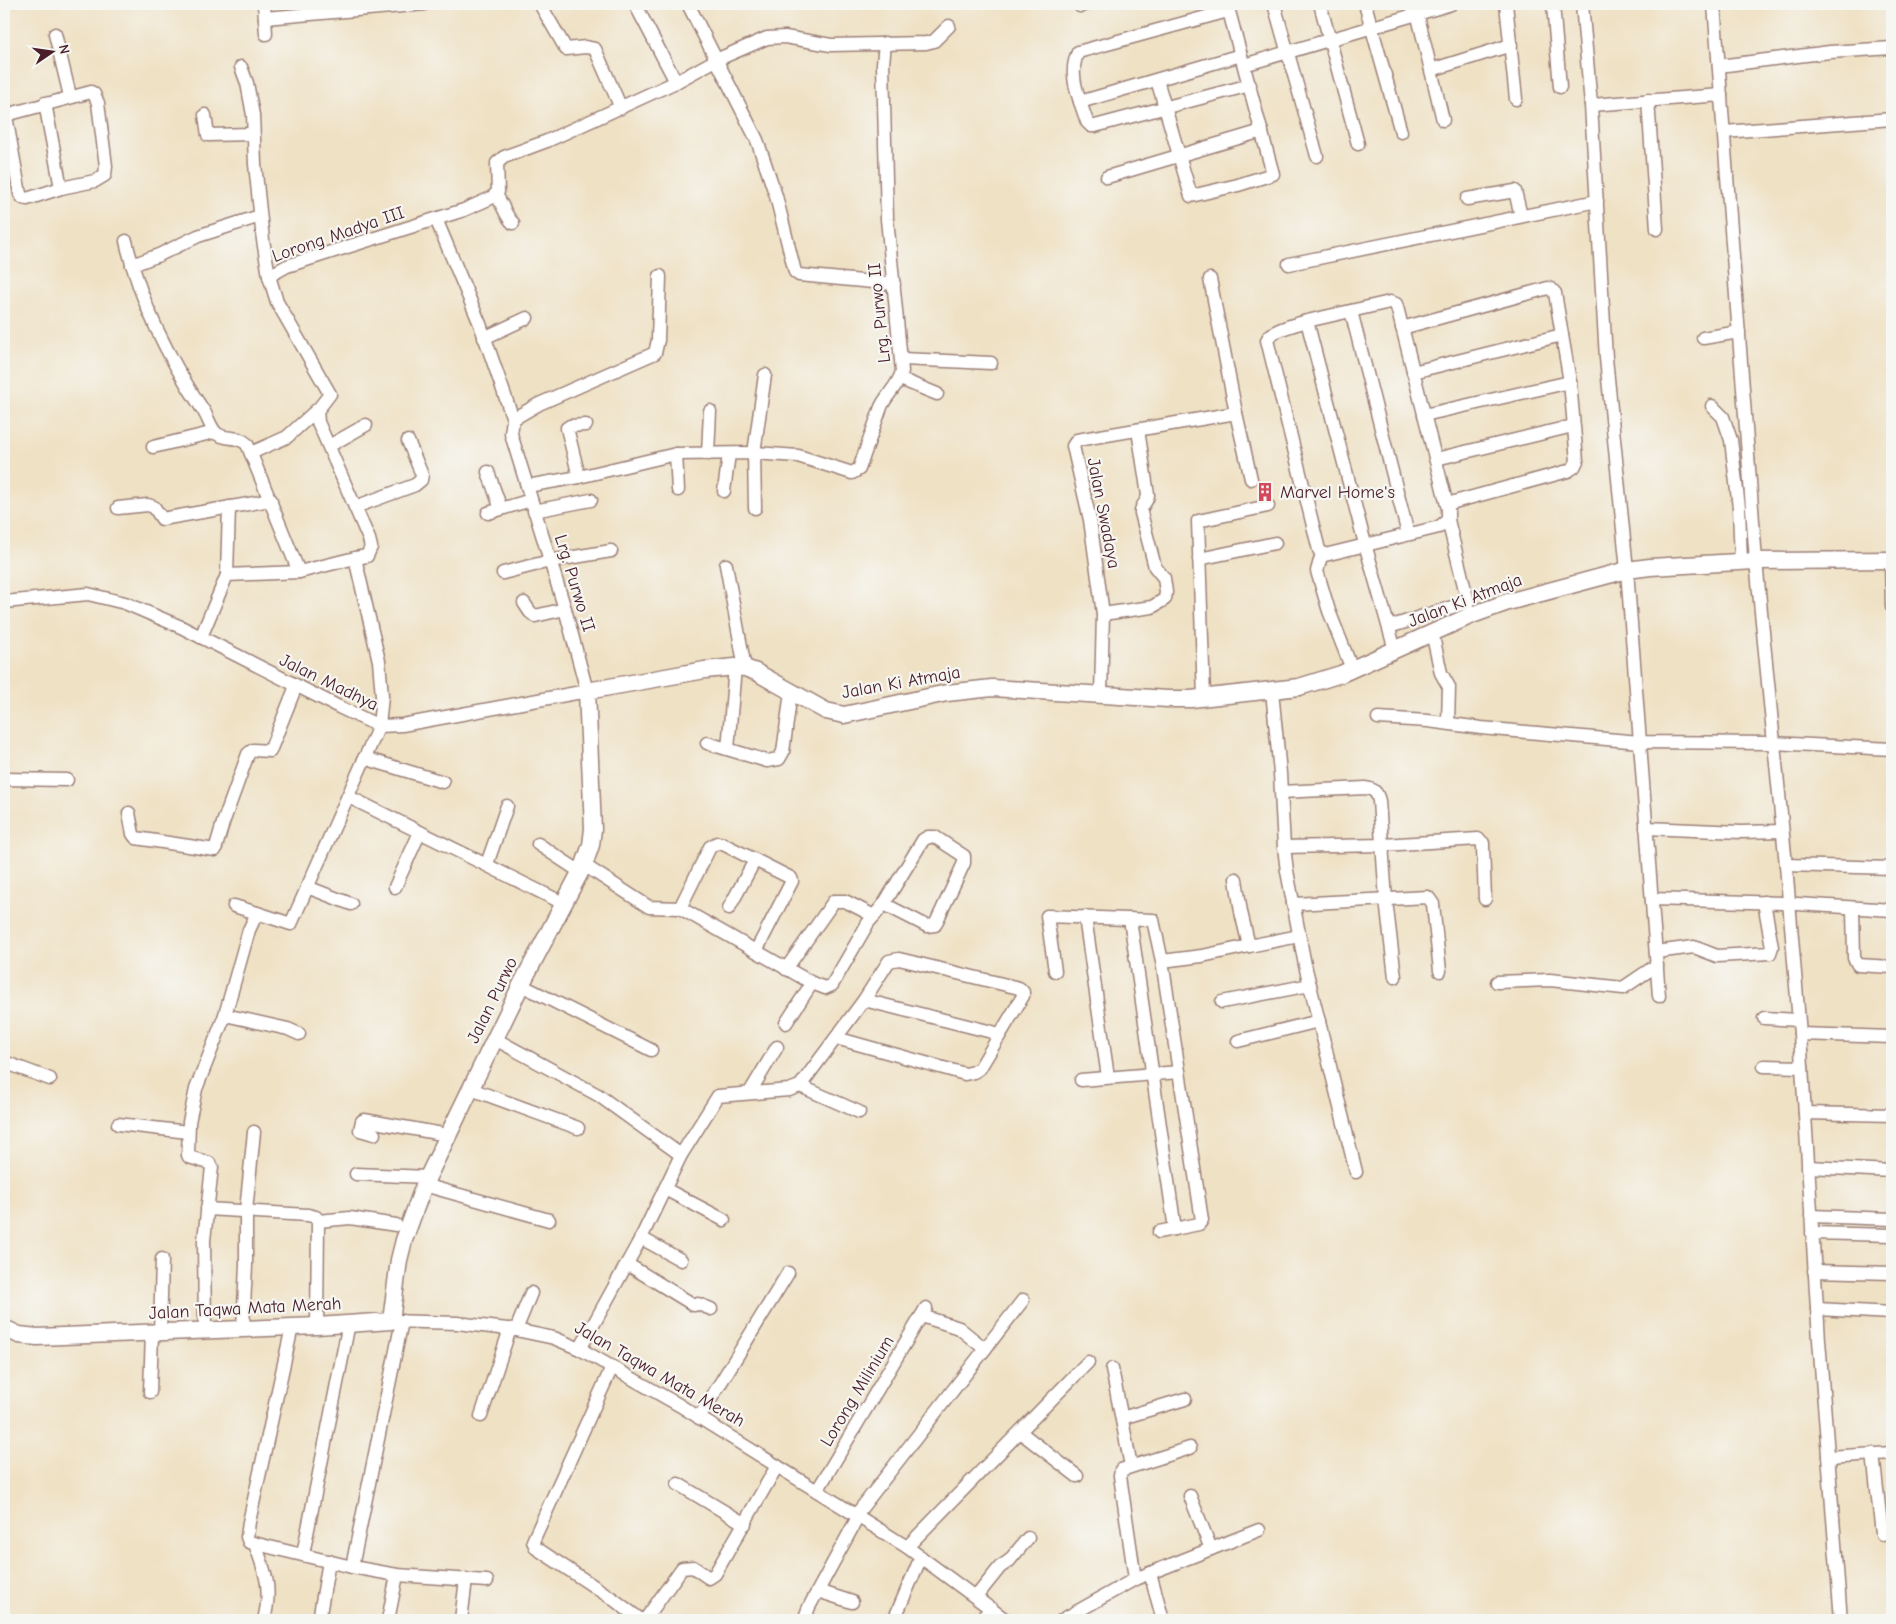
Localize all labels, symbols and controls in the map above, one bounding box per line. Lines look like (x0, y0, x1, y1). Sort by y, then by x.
north arrow (28, 28, 78, 78)
text: N (55, 43, 73, 56)
street label: Lorong Madya III (269, 202, 407, 267)
street label: Lrg. Purwo II (864, 262, 895, 364)
street label: Jalan Swadaya (1082, 456, 1125, 570)
building icon: Marvel Home's (1254, 481, 1276, 503)
place label: Marvel Home's (1280, 482, 1395, 503)
street label: Lrg. Purwo II (550, 532, 599, 634)
street label: Jalan Ki Atmaja (1405, 569, 1525, 632)
street label: Jalan Madhya (276, 649, 382, 715)
street label: Jalan Ki Atmaja (840, 662, 962, 703)
street label: Jalan Purwo (463, 954, 522, 1047)
street label: Jalan Taqwa Mata Merah (148, 1293, 342, 1324)
street label: Jalan Taqwa Mata Merah (571, 1317, 749, 1432)
street label: Lorong Milinium (816, 1332, 899, 1450)

